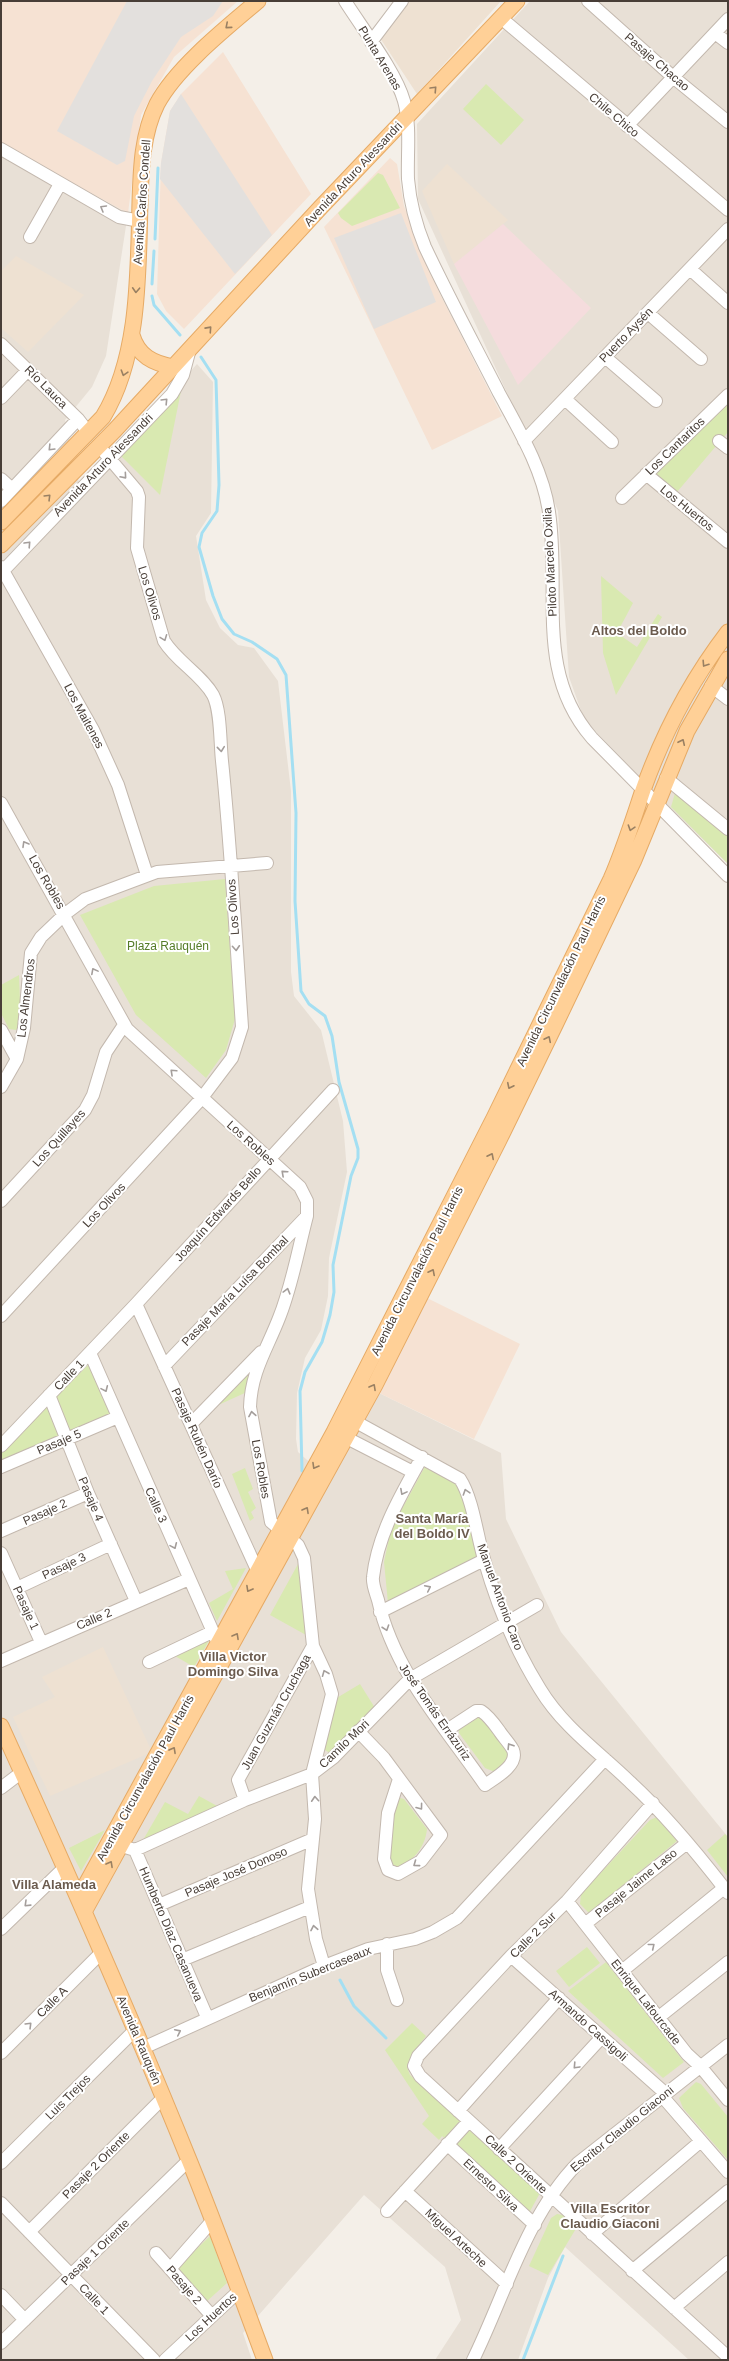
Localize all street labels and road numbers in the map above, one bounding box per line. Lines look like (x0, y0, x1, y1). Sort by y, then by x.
street label: Punta Arenas (355, 24, 405, 92)
street label: Pasaje Chacao (622, 30, 693, 94)
street label: Chile Chico (586, 90, 642, 140)
street label: Avenida Arturo Alessandri (301, 119, 405, 229)
street label: Avenida Carlos Condell (131, 139, 153, 265)
street label: Puerto Aysén (596, 305, 656, 365)
street label: Río Lauca (22, 363, 71, 412)
street label: Avenida Arturo Alessandri (50, 411, 156, 519)
street label: Los Cantaritos (642, 414, 708, 478)
street label: Los Huertos (657, 482, 717, 534)
street label: Piloto Marcelo Oxilia (540, 507, 560, 617)
street label: Los Olivos (135, 564, 165, 622)
street label: Los Maitenes (61, 681, 107, 751)
street label: Los Robles (26, 852, 68, 912)
street label: Los Olivos (224, 879, 242, 935)
street label: Avenida Circunvalación Paul Harris (514, 894, 608, 1068)
street label: Los Almendros (14, 958, 38, 1038)
street label: Los Quillayes (30, 1107, 88, 1169)
street label: Los Robles (224, 1118, 278, 1168)
street label: Joaquín Edwards Bello (172, 1163, 264, 1264)
street label: Los Olivos (80, 1180, 128, 1230)
street label: Avenida Circunvalación Paul Harris (368, 1184, 466, 1358)
street label: Pasaje María Luísa Bombal (179, 1233, 291, 1349)
street label: Calle 1 (51, 1356, 87, 1393)
street label: Pasaje Rubén Darío (169, 1386, 226, 1490)
street label: Pasaje 5 (35, 1426, 84, 1458)
street label: Los Robles (249, 1438, 273, 1500)
street label: Pasaje 4 (75, 1475, 107, 1524)
street label: Calle 3 (142, 1485, 170, 1525)
street label: Pasaje 2 (21, 1496, 69, 1528)
street label: Manuel Antonio Caro (474, 1542, 526, 1652)
street label: Pasaje 3 (40, 1550, 88, 1582)
street label: Pasaje 1 (10, 1584, 42, 1632)
street label: Calle 2 (74, 1605, 114, 1633)
street label: Juan Guzmán Cruchaga (238, 1651, 314, 1772)
street label: José Tomás Errázuriz (396, 1661, 474, 1763)
street label: Avenida Circunvalación Paul Harris (93, 1692, 197, 1864)
street label: Camilo Mori (316, 1717, 372, 1771)
street label: Pasaje José Donoso (183, 1844, 290, 1900)
street label: Pasaje Jaime Laso (592, 1845, 680, 1920)
street label: Humberto Díaz Casanueva (136, 1865, 206, 2004)
street label: Calle 2 Sur (507, 1909, 559, 1961)
street label: Benjamín Subercaseaux (247, 1943, 373, 2005)
street label: Enrique Lafourcade (608, 1956, 684, 2048)
street label: Calle A (34, 1984, 70, 2020)
street label: Armando Cassigoli (546, 1986, 630, 2064)
street label: Avenida Rauquén (114, 1993, 164, 2087)
street label: Luis Trejos (43, 2072, 93, 2122)
street label: Escritor Claudio Giaconi (568, 2083, 676, 2175)
street label: Pasaje 2 Oriente (59, 2128, 133, 2202)
street label: Calle 2 Oriente (482, 2132, 550, 2197)
street label: Ernesto Silva (460, 2156, 522, 2214)
street label: Miguel Arteche (422, 2206, 490, 2270)
street label: Pasaje 1 Oriente (58, 2216, 132, 2288)
street label: Pasaje 2 (163, 2263, 205, 2307)
street label: Calle 1 (76, 2281, 112, 2318)
street label: Los Huertos (183, 2290, 239, 2344)

